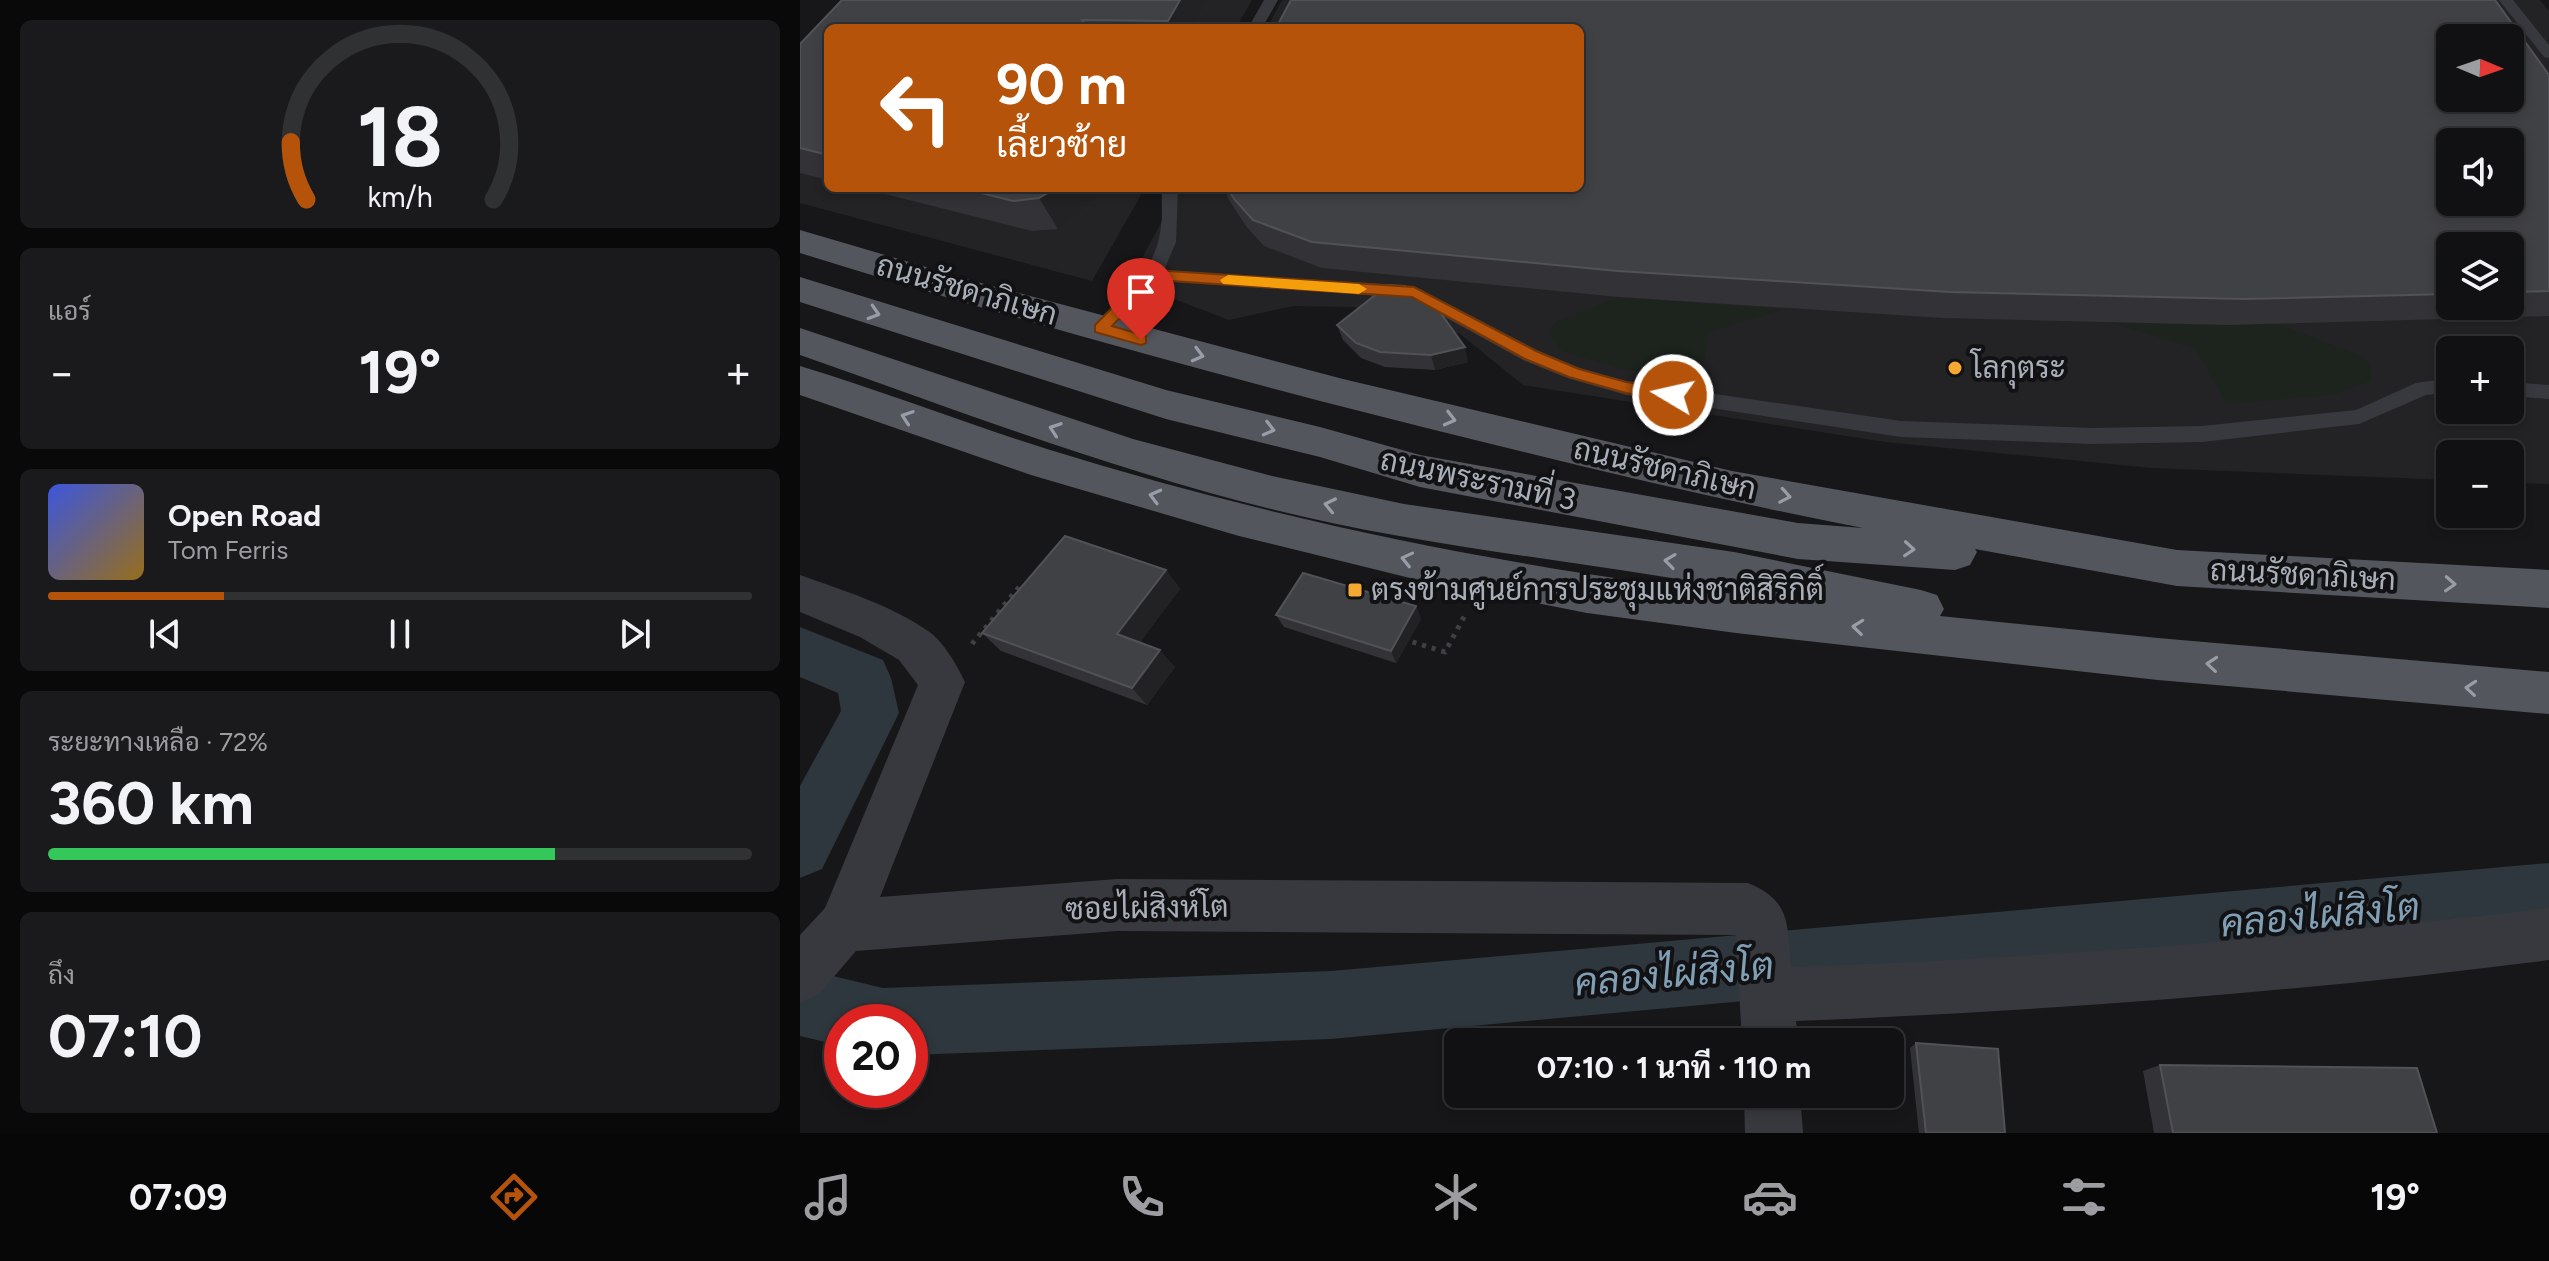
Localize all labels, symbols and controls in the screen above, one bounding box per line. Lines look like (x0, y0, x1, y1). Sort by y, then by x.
north arrow (2436, 24, 2524, 112)
map controls (2436, 24, 2524, 528)
text: 90 m (996, 51, 1127, 118)
icon: left (864, 56, 968, 160)
text: 18 (357, 87, 443, 187)
text: เลี้ยวซ้าย (996, 123, 1127, 166)
button: sound (2436, 128, 2524, 216)
text: km/h (367, 180, 433, 214)
button: layers (2436, 232, 2524, 320)
street label: ถนนรัชดาภิเษก (873, 246, 1062, 333)
pin (1107, 258, 1175, 340)
icon: arrive (1119, 270, 1163, 314)
text: แอร์ (48, 295, 91, 327)
one-way arrow (867, 304, 881, 320)
text: 19° (359, 336, 441, 408)
button: + (2436, 336, 2524, 424)
one-way arrow (1191, 345, 1205, 362)
text: − (48, 346, 75, 399)
text: + (725, 346, 752, 399)
place label: โลกุตระ (1969, 348, 2066, 389)
position arrow (1631, 353, 1715, 437)
marker: โลกุตระ (1946, 359, 1964, 377)
one-way arrow (1443, 409, 1456, 426)
one-way arrow (901, 410, 915, 426)
one-way arrow (1262, 420, 1276, 437)
one-way arrow (1049, 422, 1063, 438)
street label: ถนนรัชดาภิเษก (1570, 430, 1760, 507)
street label: ถนนพระรามที่ 3 (1377, 434, 1581, 518)
button: − (2436, 440, 2524, 528)
one-way arrow (1778, 487, 1792, 504)
one-way arrow (1148, 489, 1162, 505)
text: Open Road (168, 497, 321, 534)
one-way arrow (1324, 498, 1337, 515)
text: Tom Ferris (168, 534, 288, 566)
one-way arrow (1903, 540, 1916, 557)
one-way arrow (1401, 551, 1414, 568)
street label: ถนนรัชดาภิเษก (2209, 551, 2397, 598)
one-way arrow (1663, 553, 1677, 570)
place label: ตรงข้ามศูนย์การประชุมแห่งชาติสิริกิติ์ (1371, 563, 1824, 611)
one-way arrow (2444, 575, 2457, 592)
marker: ตรงข้ามศูนย์การประชุมแห่งชาติสิริกิติ์ (1346, 581, 1364, 599)
icon: previous (143, 612, 187, 656)
icon: pause (378, 612, 422, 656)
icon: next (613, 612, 657, 656)
one-way arrow (1851, 619, 1864, 636)
one-way arrow (2205, 655, 2218, 672)
one-way arrow (2464, 680, 2477, 697)
text: ระยะทางเหลือ · 72% (48, 726, 268, 758)
text: 360 km (48, 767, 254, 839)
water label: คลองไผ่สิงโต (2218, 882, 2421, 947)
street label: ซอยไผ่สิงห์โต (1065, 887, 1229, 927)
water label: คลองไผ่สิงโต (1572, 941, 1775, 1006)
text: ถึง (48, 959, 75, 991)
text: 07:10 (48, 1000, 203, 1072)
speed limit sign: 20 (824, 1004, 928, 1108)
text: 07:10 · 1 นาที · 110 m (1537, 1049, 1811, 1086)
icon: directions (486, 1169, 542, 1225)
icon: music (800, 1169, 856, 1225)
icon: phone (1114, 1169, 1170, 1225)
icon: climate (1428, 1169, 1484, 1225)
icon: car (1742, 1169, 1798, 1225)
icon: filters (2056, 1169, 2112, 1225)
text: 07:09 (129, 1176, 227, 1219)
text: 19° (2370, 1176, 2420, 1219)

